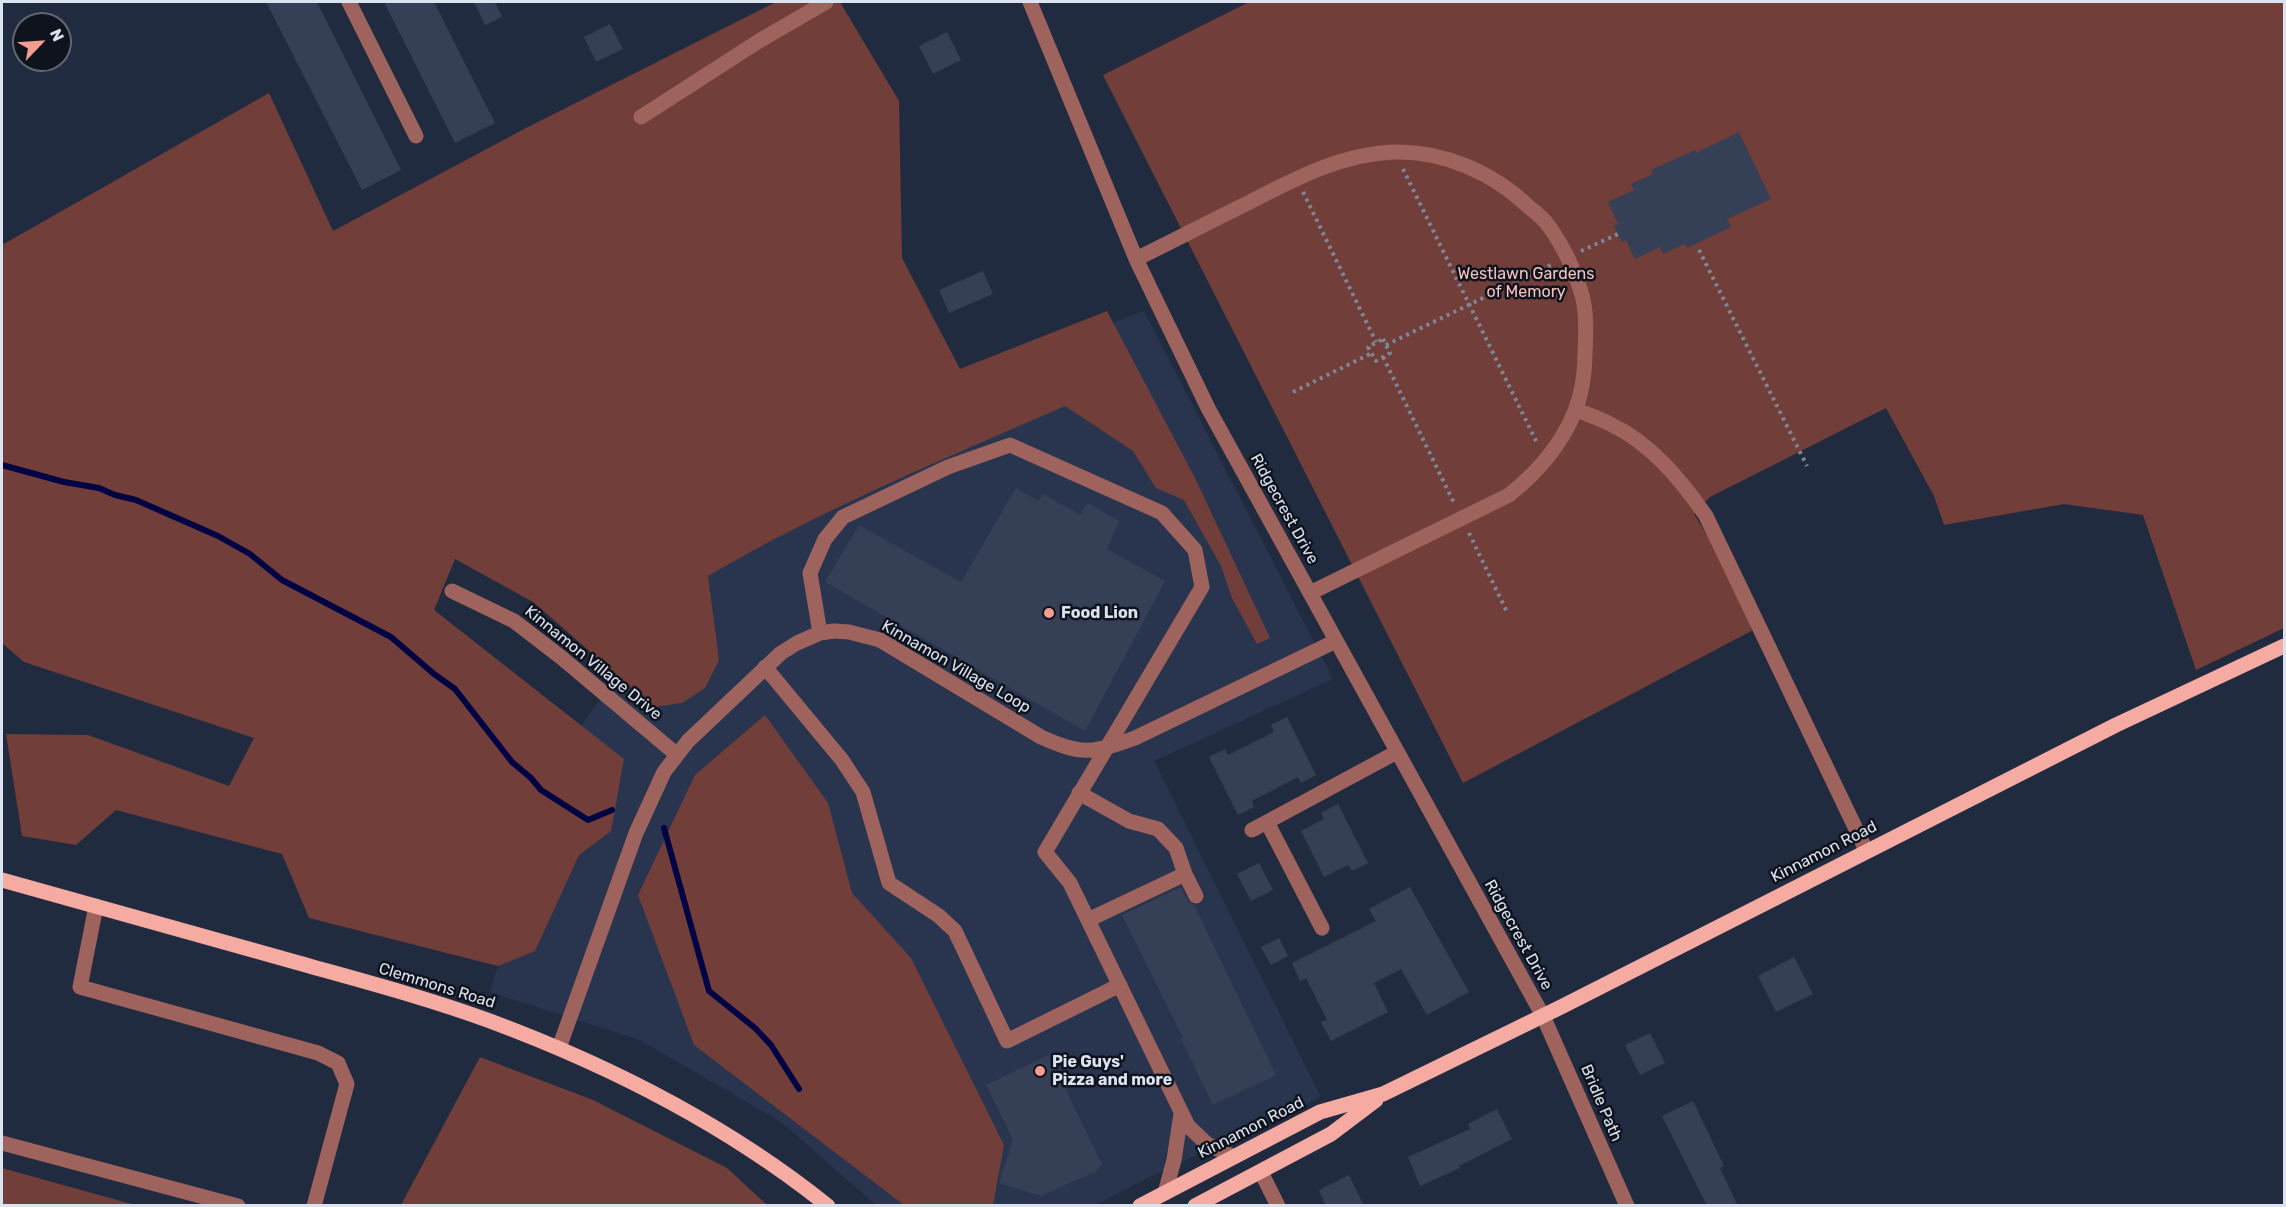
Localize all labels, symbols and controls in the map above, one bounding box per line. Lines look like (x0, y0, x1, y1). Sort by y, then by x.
north arrow (12, 12, 72, 72)
text: N (46, 26, 68, 44)
park label: Westlawn Gardens of Memory (1458, 264, 1594, 302)
street label: Ridgecrest Drive (1246, 451, 1322, 567)
street label: Kinnamon Village Drive (521, 602, 665, 724)
place label: Food Lion (1061, 603, 1138, 623)
marker: Food Lion (1042, 606, 1056, 620)
street label: Kinnamon Village Loop (878, 616, 1034, 718)
street label: Kinnamon Road (1768, 817, 1880, 887)
street label: Ridgecrest Drive (1480, 877, 1556, 993)
street label: Clemmons Road (376, 959, 498, 1013)
place label: Pie Guys' Pizza and more (1052, 1052, 1172, 1090)
street label: Bridle Path (1576, 1062, 1626, 1144)
marker: Pie Guys' Pizza and more (1033, 1064, 1047, 1078)
street label: Kinnamon Road (1195, 1093, 1307, 1163)

